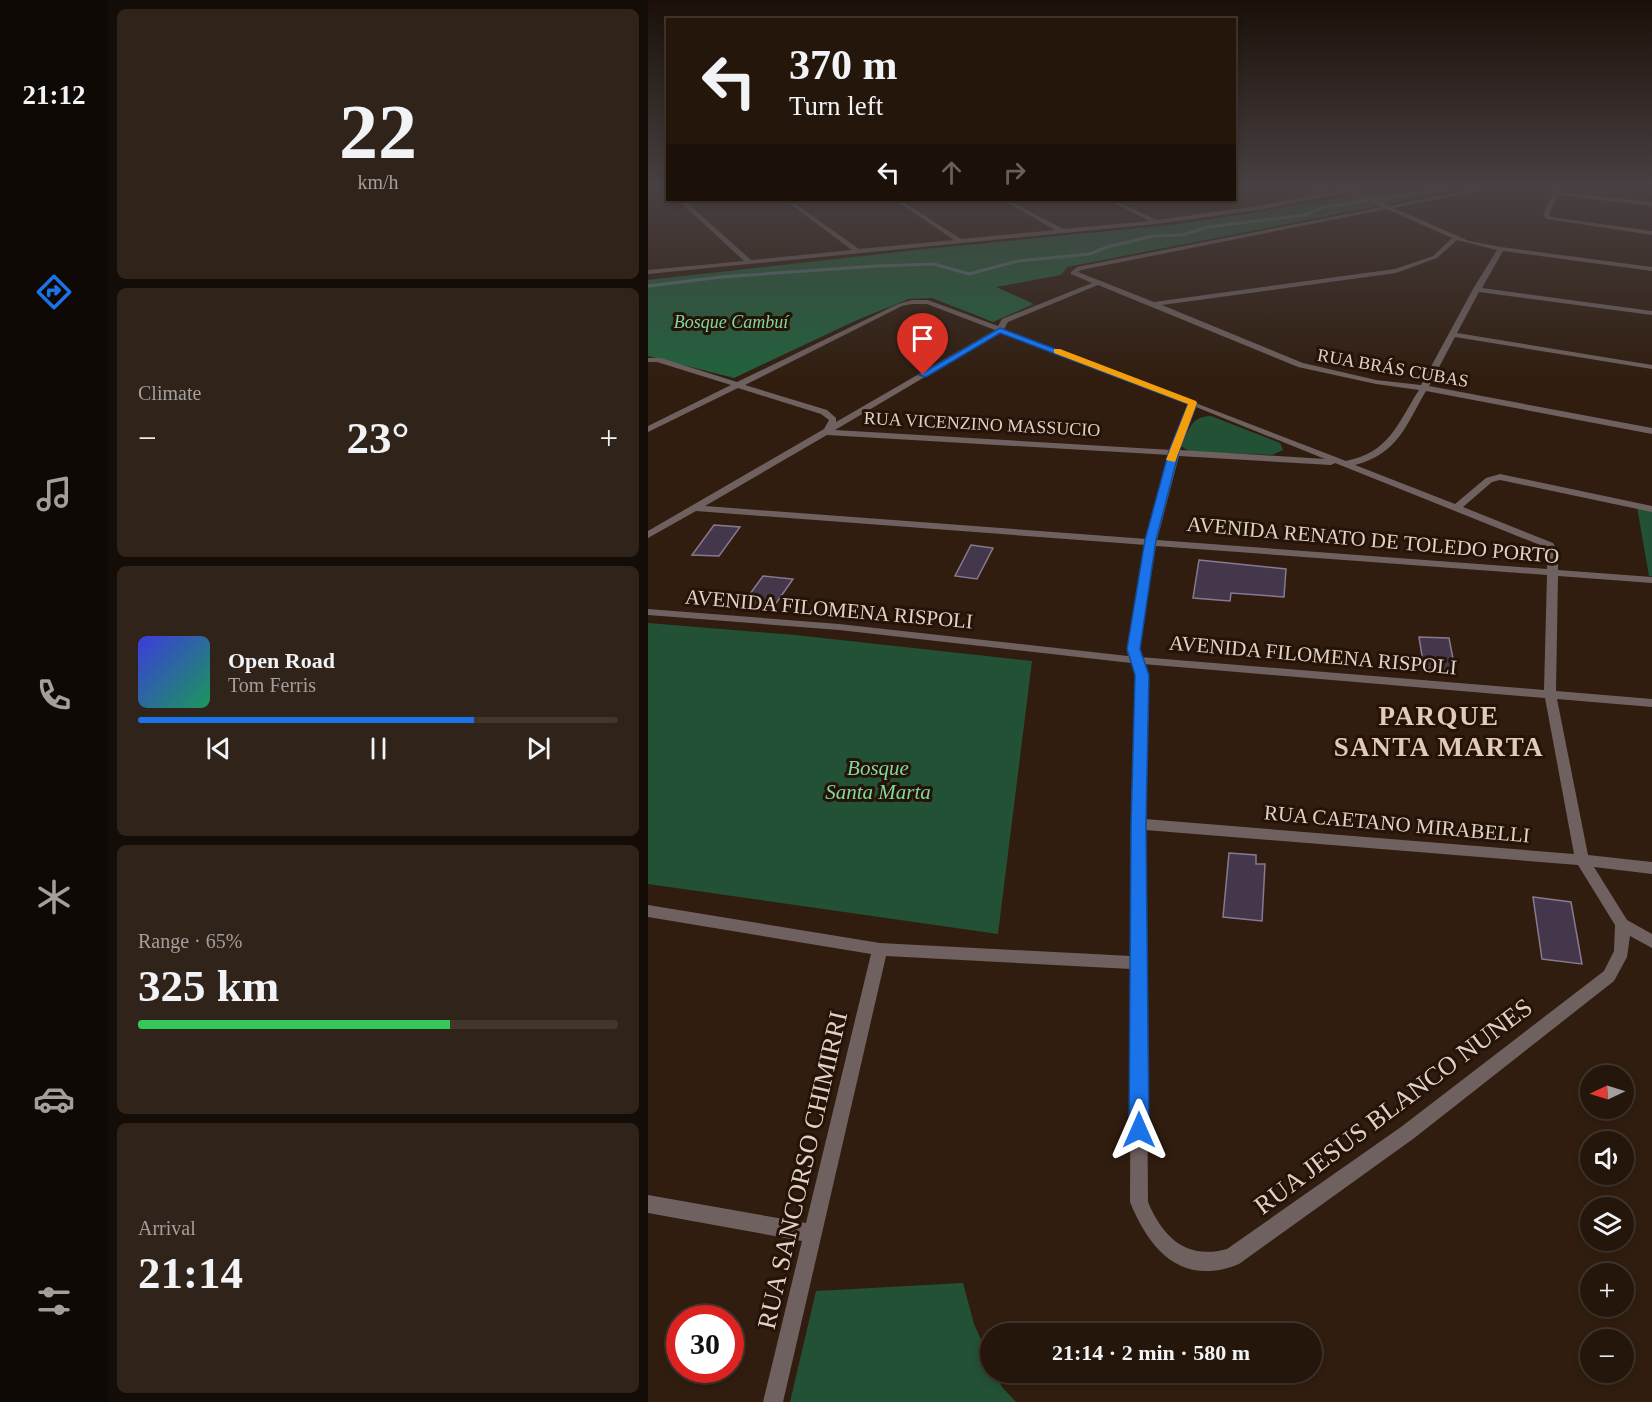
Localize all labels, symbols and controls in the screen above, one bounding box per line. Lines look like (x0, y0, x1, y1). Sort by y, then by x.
icon: left (690, 42, 768, 120)
text: 370 m (789, 42, 898, 88)
text: 21:12 (23, 80, 86, 110)
text: 22 (339, 88, 417, 175)
text: Turn left (789, 91, 883, 121)
icon: left (872, 156, 905, 189)
icon: ahead (935, 156, 968, 189)
icon: right (998, 156, 1031, 189)
text: km/h (357, 171, 399, 193)
icon: directions (33, 271, 75, 313)
park label: Bosque Cambuí (674, 312, 790, 332)
pin (897, 313, 948, 375)
icon: arrive (906, 322, 939, 355)
street label: RUA BRÁS CUBAS (1316, 344, 1470, 391)
text: Climate (138, 382, 201, 404)
street label: RUA VICENZINO MASSUCIO (863, 408, 1101, 440)
text: 23° (347, 413, 410, 463)
text: − (138, 420, 157, 456)
text: + (599, 420, 618, 456)
icon: music (33, 473, 75, 515)
street label: AVENIDA RENATO DE TOLEDO PORTO (1186, 512, 1560, 568)
street label: AVENIDA FILOMENA RISPOLI (684, 584, 974, 634)
street label: AVENIDA FILOMENA RISPOLI (1168, 630, 1458, 680)
text: Open Road (228, 648, 335, 673)
icon: phone (33, 674, 75, 716)
text: Tom Ferris (228, 674, 316, 696)
district label: PARQUE SANTA MARTA (1334, 701, 1544, 762)
icon: previous (202, 732, 235, 765)
icon: pause (362, 732, 395, 765)
icon: next (522, 732, 555, 765)
park label: Bosque Santa Marta (825, 756, 931, 804)
street label: RUA CAETANO MIRABELLI (1263, 800, 1531, 848)
icon: climate (33, 876, 75, 918)
text: Range · 65% (138, 930, 242, 952)
text: 325 km (138, 961, 279, 1011)
street label: RUA JESUS BLANCO NUNES (1249, 992, 1538, 1220)
street label: RUA SANCORSO CHIMIRRI (752, 1008, 853, 1332)
north arrow (1580, 1065, 1634, 1119)
map controls (1580, 1065, 1634, 1383)
icon: car (33, 1078, 75, 1120)
position arrow (1107, 1098, 1171, 1162)
button: sound (1580, 1131, 1634, 1185)
button: layers (1580, 1197, 1634, 1251)
text: Arrival (138, 1217, 196, 1239)
text: 21:14 (138, 1248, 243, 1298)
button: + (1580, 1263, 1634, 1317)
icon: filters (33, 1280, 75, 1322)
speed limit sign: 30 (666, 1305, 744, 1383)
button: − (1580, 1329, 1634, 1383)
text: 21:14 · 2 min · 580 m (1052, 1340, 1250, 1365)

